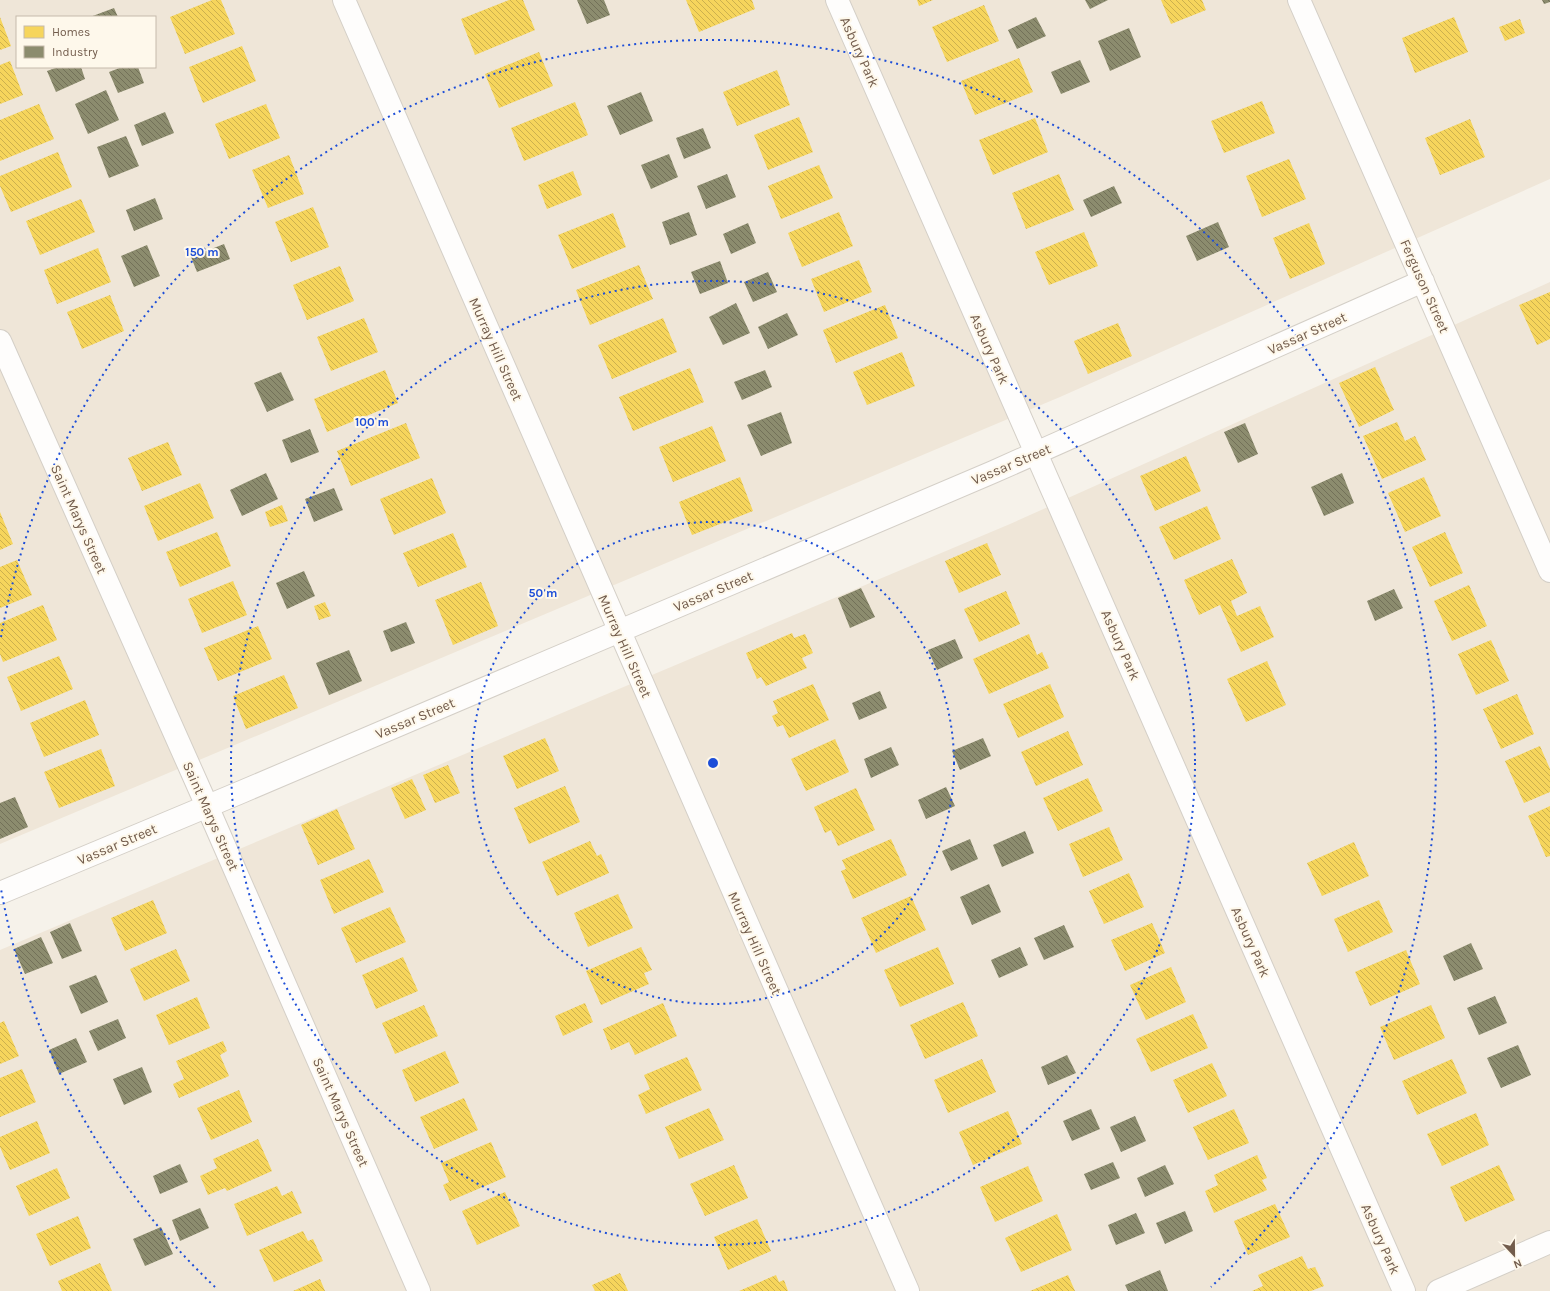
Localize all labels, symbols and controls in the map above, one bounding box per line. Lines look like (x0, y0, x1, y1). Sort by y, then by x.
street label: Asbury Park (836, 14, 883, 90)
legend (16, 16, 156, 68)
text: Homes (52, 25, 90, 39)
text: Industry (52, 45, 98, 59)
street label: Ferguson Street (1396, 237, 1453, 336)
text: 150 m (185, 245, 219, 259)
street label: Murray Hill Street (465, 295, 526, 403)
street label: Vassar Street (1265, 309, 1349, 358)
street label: Asbury Park (966, 311, 1013, 387)
text: 100 m (355, 415, 389, 429)
street label: Vassar Street (969, 440, 1053, 489)
street label: Saint Marys Street (47, 462, 110, 576)
street label: Vassar Street (671, 567, 755, 616)
text: 50 m (529, 586, 558, 600)
street label: Murray Hill Street (594, 592, 655, 700)
street label: Asbury Park (1097, 607, 1144, 683)
street label: Vassar Street (373, 694, 457, 743)
centre of rings (706, 756, 720, 770)
street label: Saint Marys Street (179, 759, 242, 873)
street label: Vassar Street (75, 820, 159, 869)
street label: Murray Hill Street (724, 889, 785, 997)
street label: Asbury Park (1227, 904, 1274, 980)
street label: Saint Marys Street (309, 1055, 372, 1169)
street label: Asbury Park (1357, 1201, 1404, 1277)
north arrow (1494, 1235, 1534, 1275)
text: N (1511, 1256, 1524, 1271)

